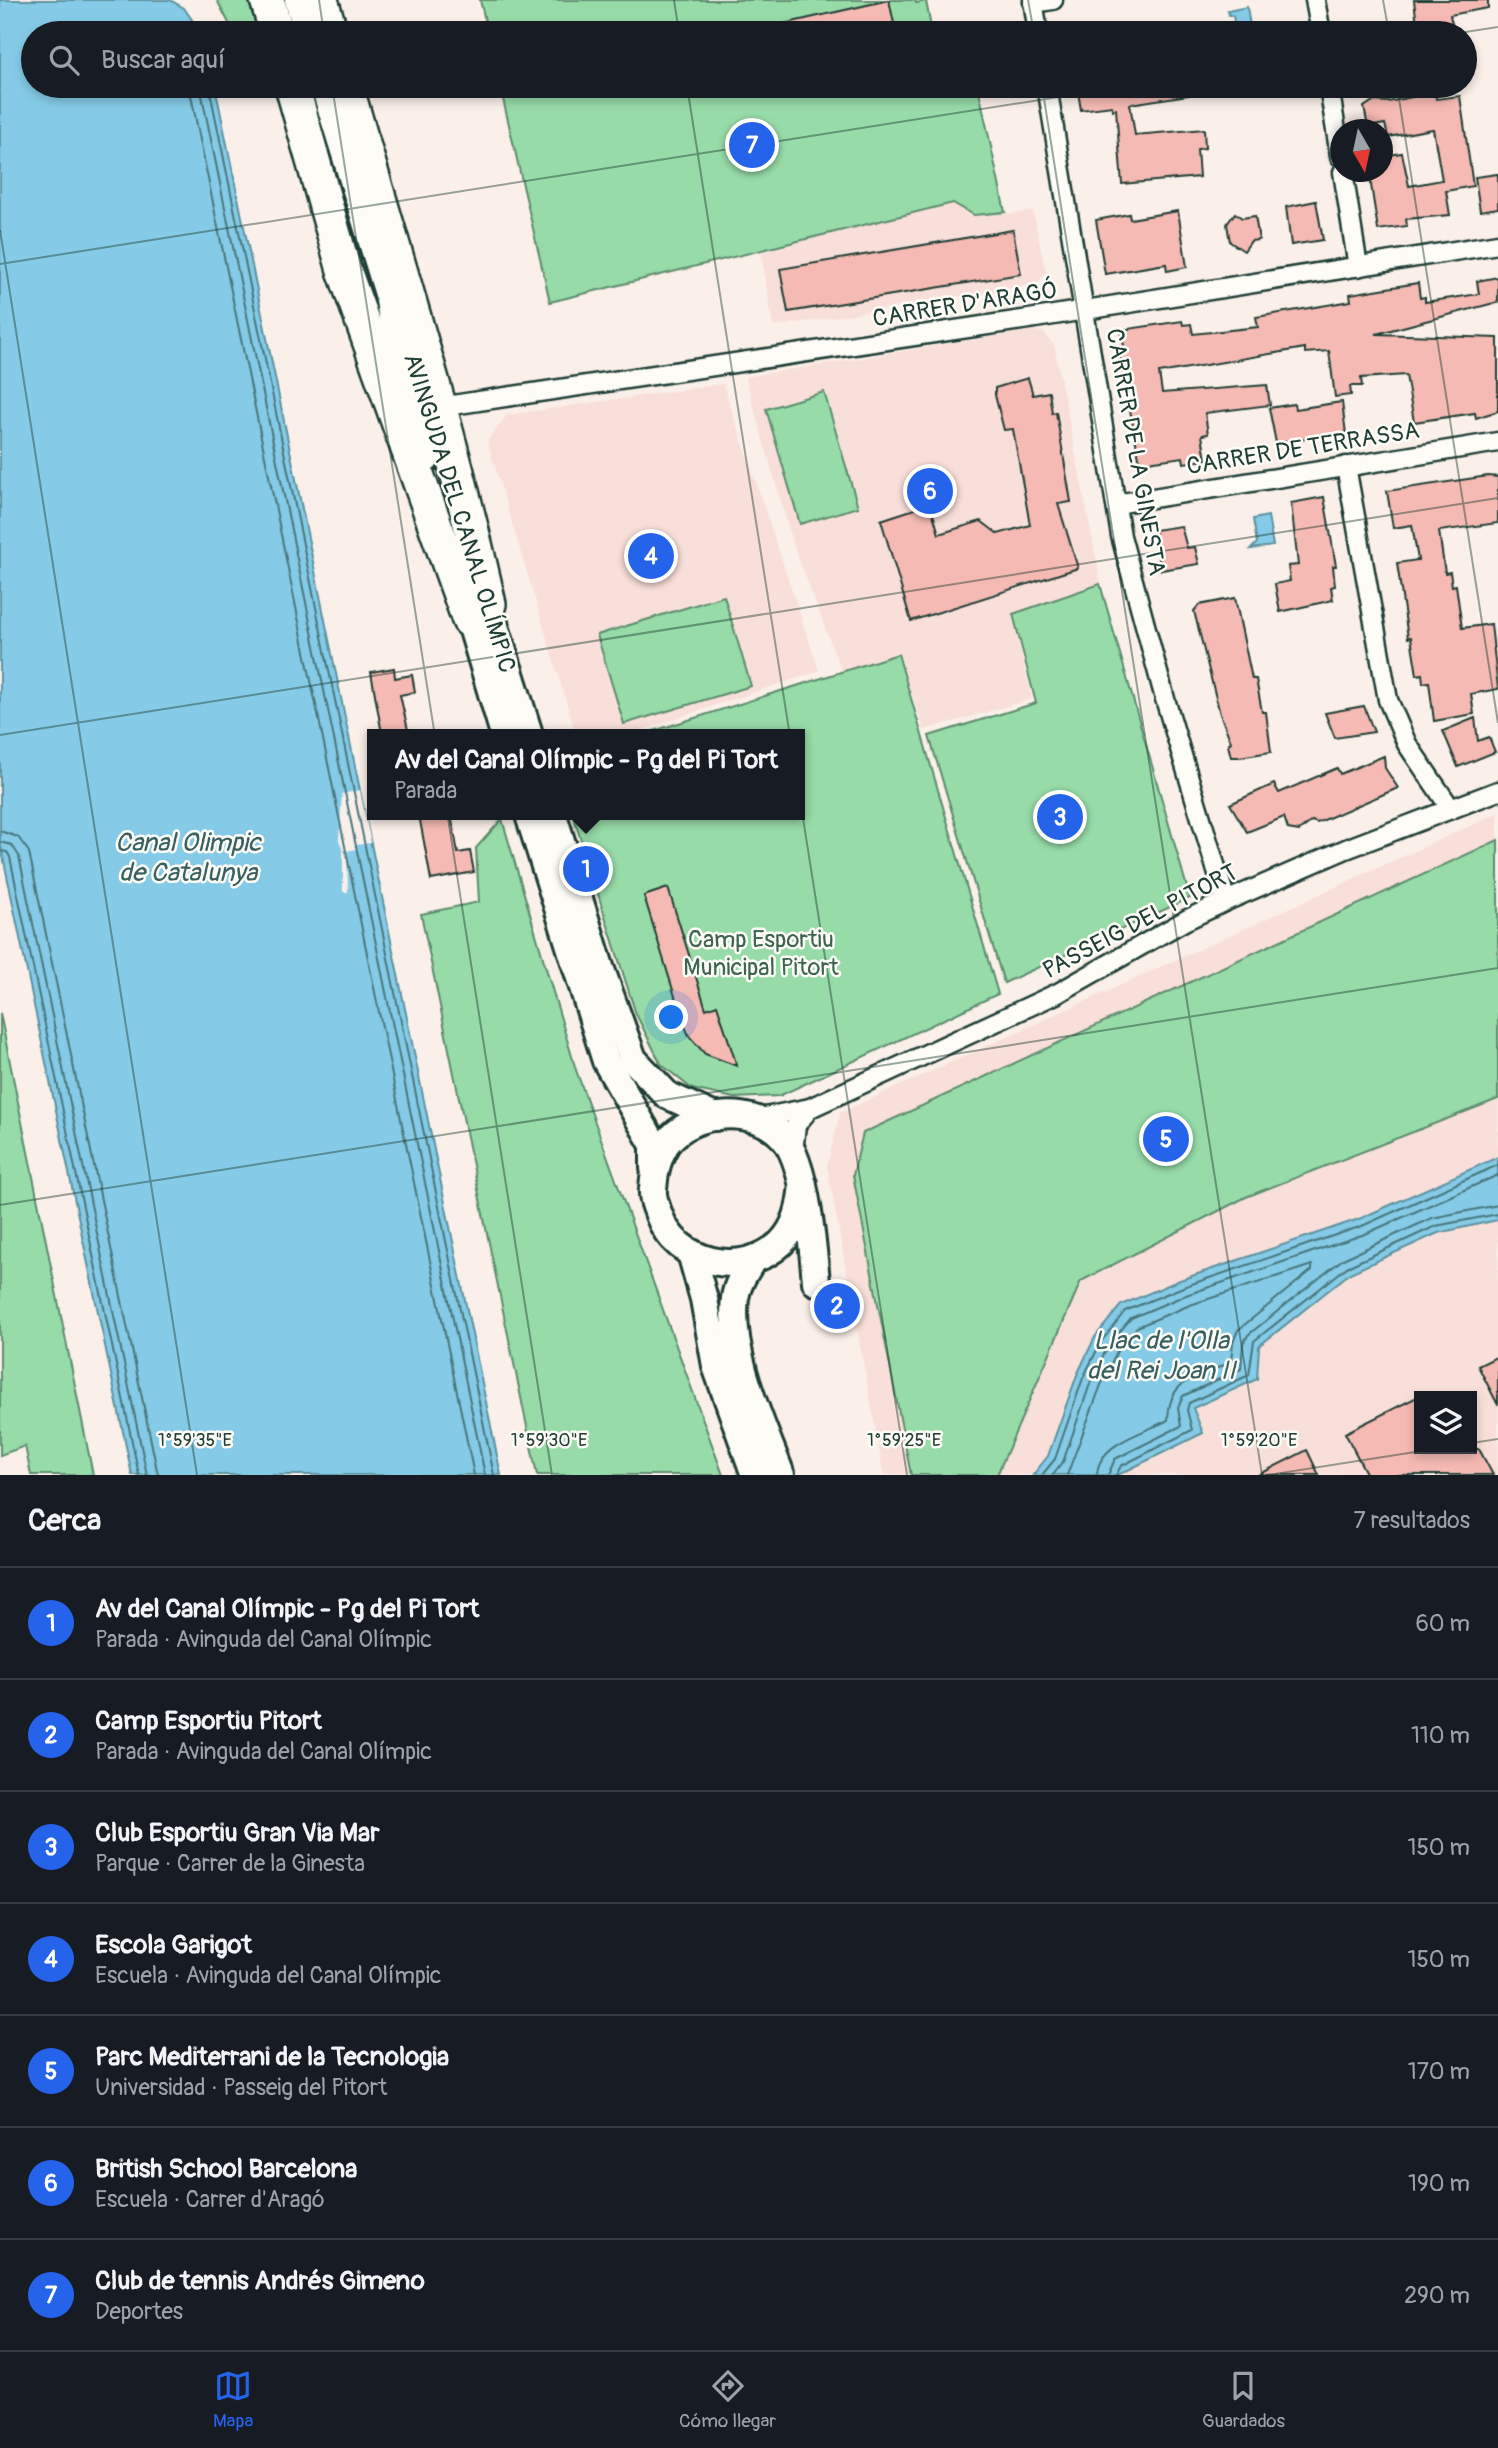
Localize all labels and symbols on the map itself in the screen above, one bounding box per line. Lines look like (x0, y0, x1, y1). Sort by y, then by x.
pin: 7 (729, 119, 775, 171)
north arrow (1330, 119, 1393, 182)
street label: CARRER D'ARAGÓ (870, 275, 1060, 333)
street label: CARRER DE LA GINESTA (1099, 326, 1172, 578)
street label: AVINGUDA DEL CANAL OLÍMPIC (397, 350, 522, 676)
street label: CARRER DE TERRASSA (1185, 416, 1422, 481)
pin: 6 (907, 465, 953, 517)
pin: 4 (628, 530, 674, 582)
pin: 3 (1037, 791, 1083, 843)
water label: Canal Olimpic de Catalunya (115, 827, 263, 889)
pin: 1 (563, 843, 609, 895)
street label: PASSEIG DEL PITORT (1038, 858, 1243, 985)
park label: Camp Esportiu Municipal Pitort (683, 925, 839, 982)
your location (654, 1000, 688, 1034)
pin: 5 (1143, 1113, 1189, 1165)
pin: 2 (814, 1280, 860, 1332)
water label: Llac de l'Olla del Rei Joan II (1087, 1325, 1238, 1387)
text: 1°59'35"E (158, 1429, 232, 1452)
text: 1°59'30"E (511, 1429, 587, 1452)
text: 1°59'25"E (867, 1429, 941, 1452)
text: 1°59'20"E (1221, 1429, 1297, 1452)

